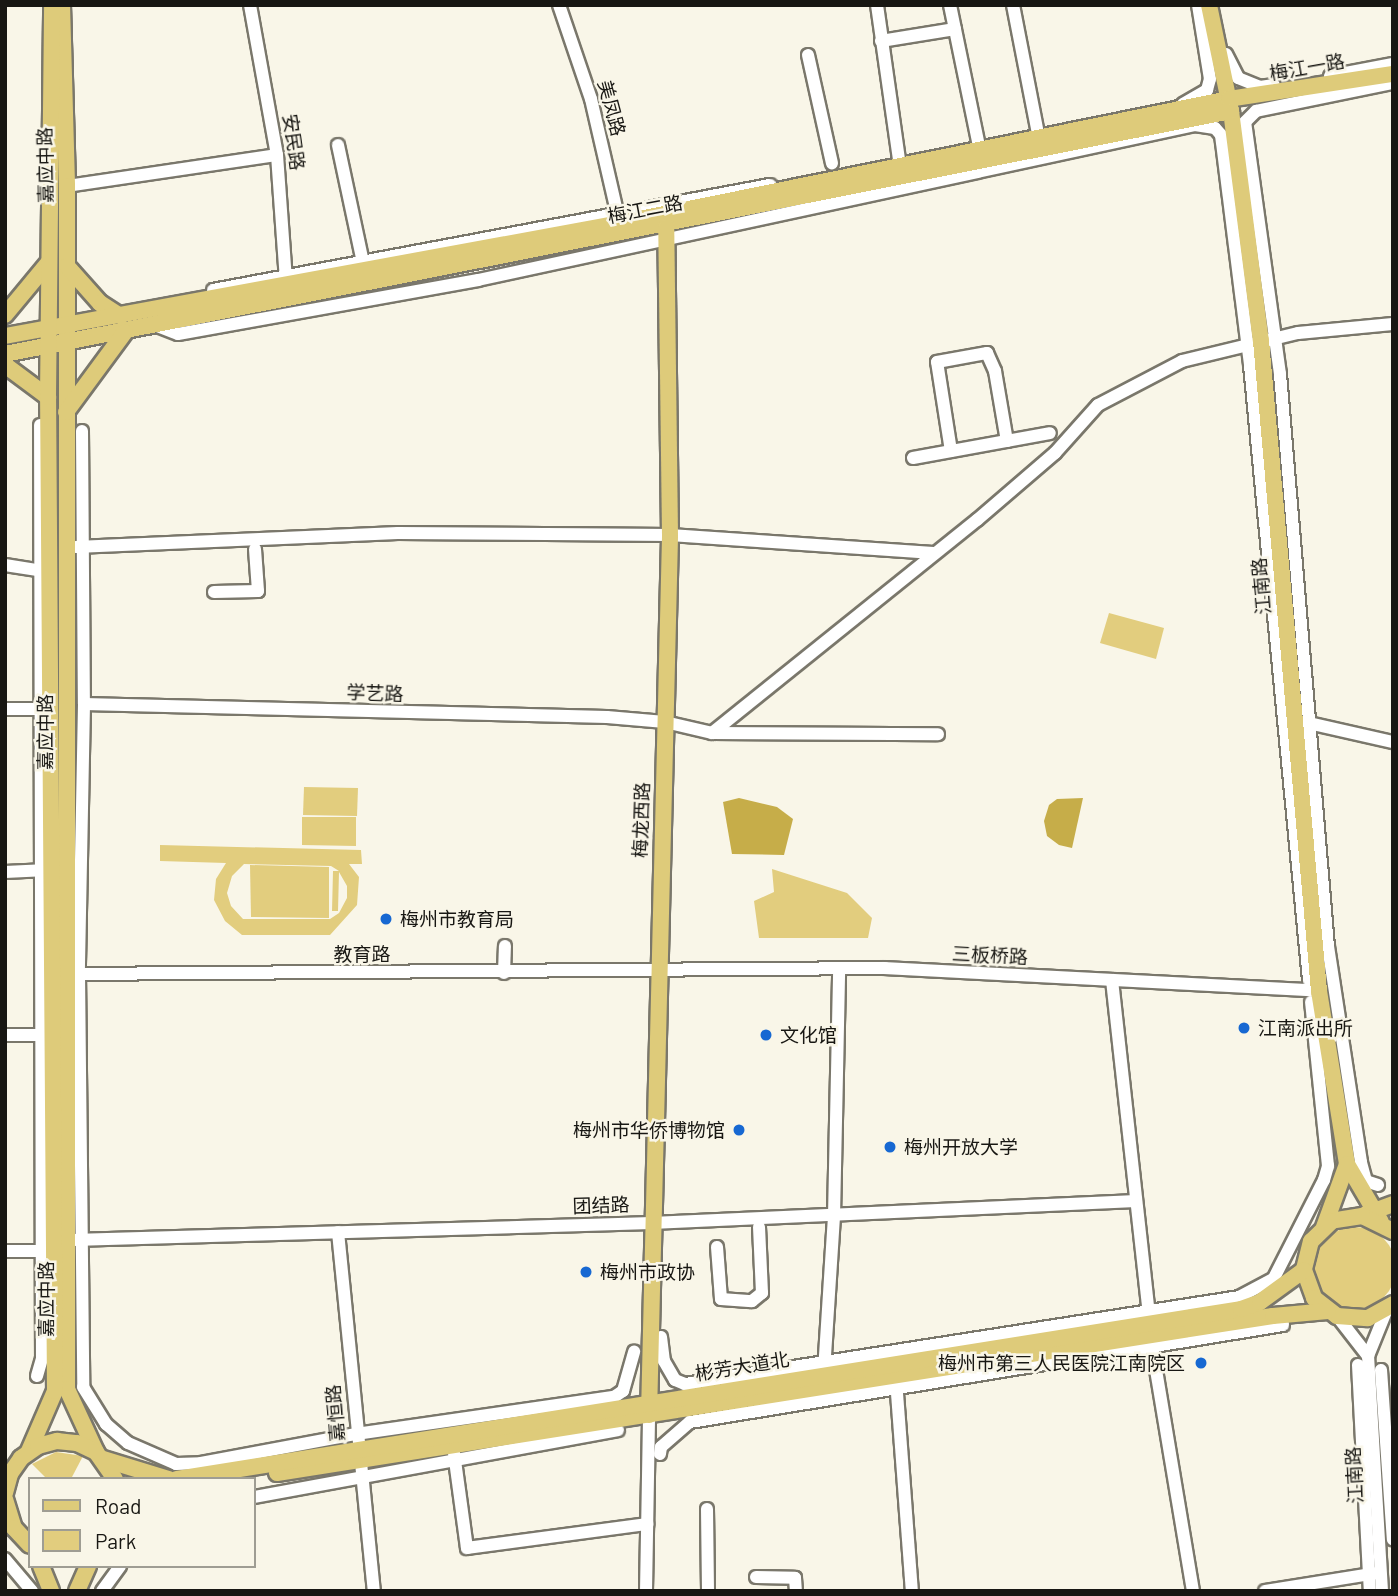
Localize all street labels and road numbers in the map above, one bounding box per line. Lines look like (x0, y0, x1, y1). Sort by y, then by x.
street label: 梅江一路 (1268, 49, 1346, 85)
street label: 美凤路 (594, 78, 630, 138)
street label: 安民路 (279, 112, 309, 172)
street label: 嘉应中路 (33, 127, 57, 203)
street label: 梅江二路 (606, 191, 684, 227)
street label: 江南路 (1247, 557, 1275, 615)
street label: 学艺路 (346, 681, 404, 705)
street label: 嘉应中路 (34, 694, 56, 770)
street label: 梅龙西路 (628, 782, 654, 858)
street label: 三板桥路 (951, 942, 1029, 968)
street label: 教育路 (334, 943, 390, 965)
street label: 团结路 (572, 1193, 630, 1217)
street label: 嘉应中路 (35, 1261, 57, 1337)
street label: 彬芳大道北 (693, 1347, 791, 1385)
street label: 嘉恒路 (321, 1384, 349, 1442)
street label: 江南路 (1341, 1446, 1367, 1504)

